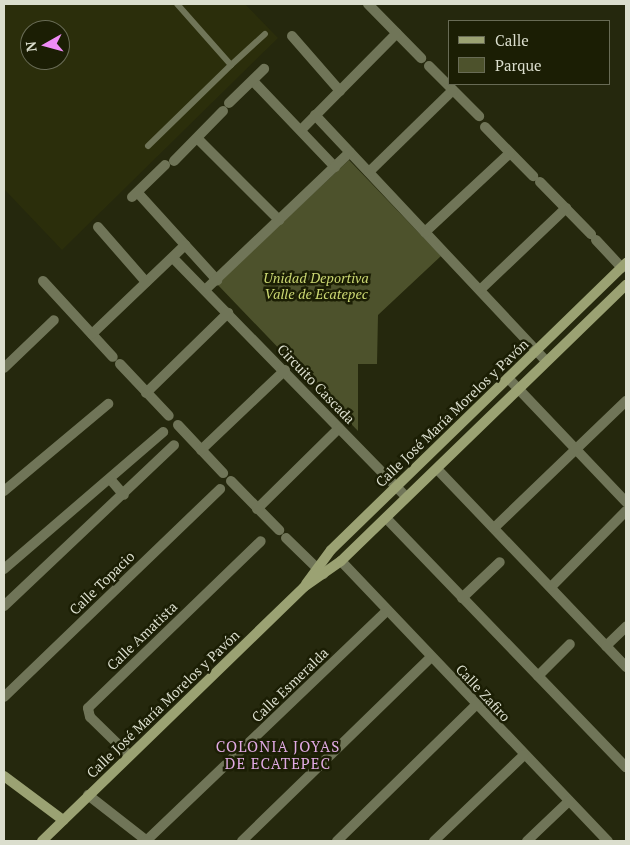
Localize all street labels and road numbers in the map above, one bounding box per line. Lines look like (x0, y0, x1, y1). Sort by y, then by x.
street label: Calle José María Morelos y Pavón (372, 335, 532, 491)
street label: Circuito Cascada (274, 341, 358, 427)
street label: Calle Topacio (66, 548, 138, 618)
street label: Calle Amatista (103, 598, 181, 674)
street label: Calle José María Morelos y Pavón (83, 626, 243, 782)
street label: Calle Esmeralda (248, 644, 332, 726)
street label: Calle Zafiro (452, 661, 514, 725)

